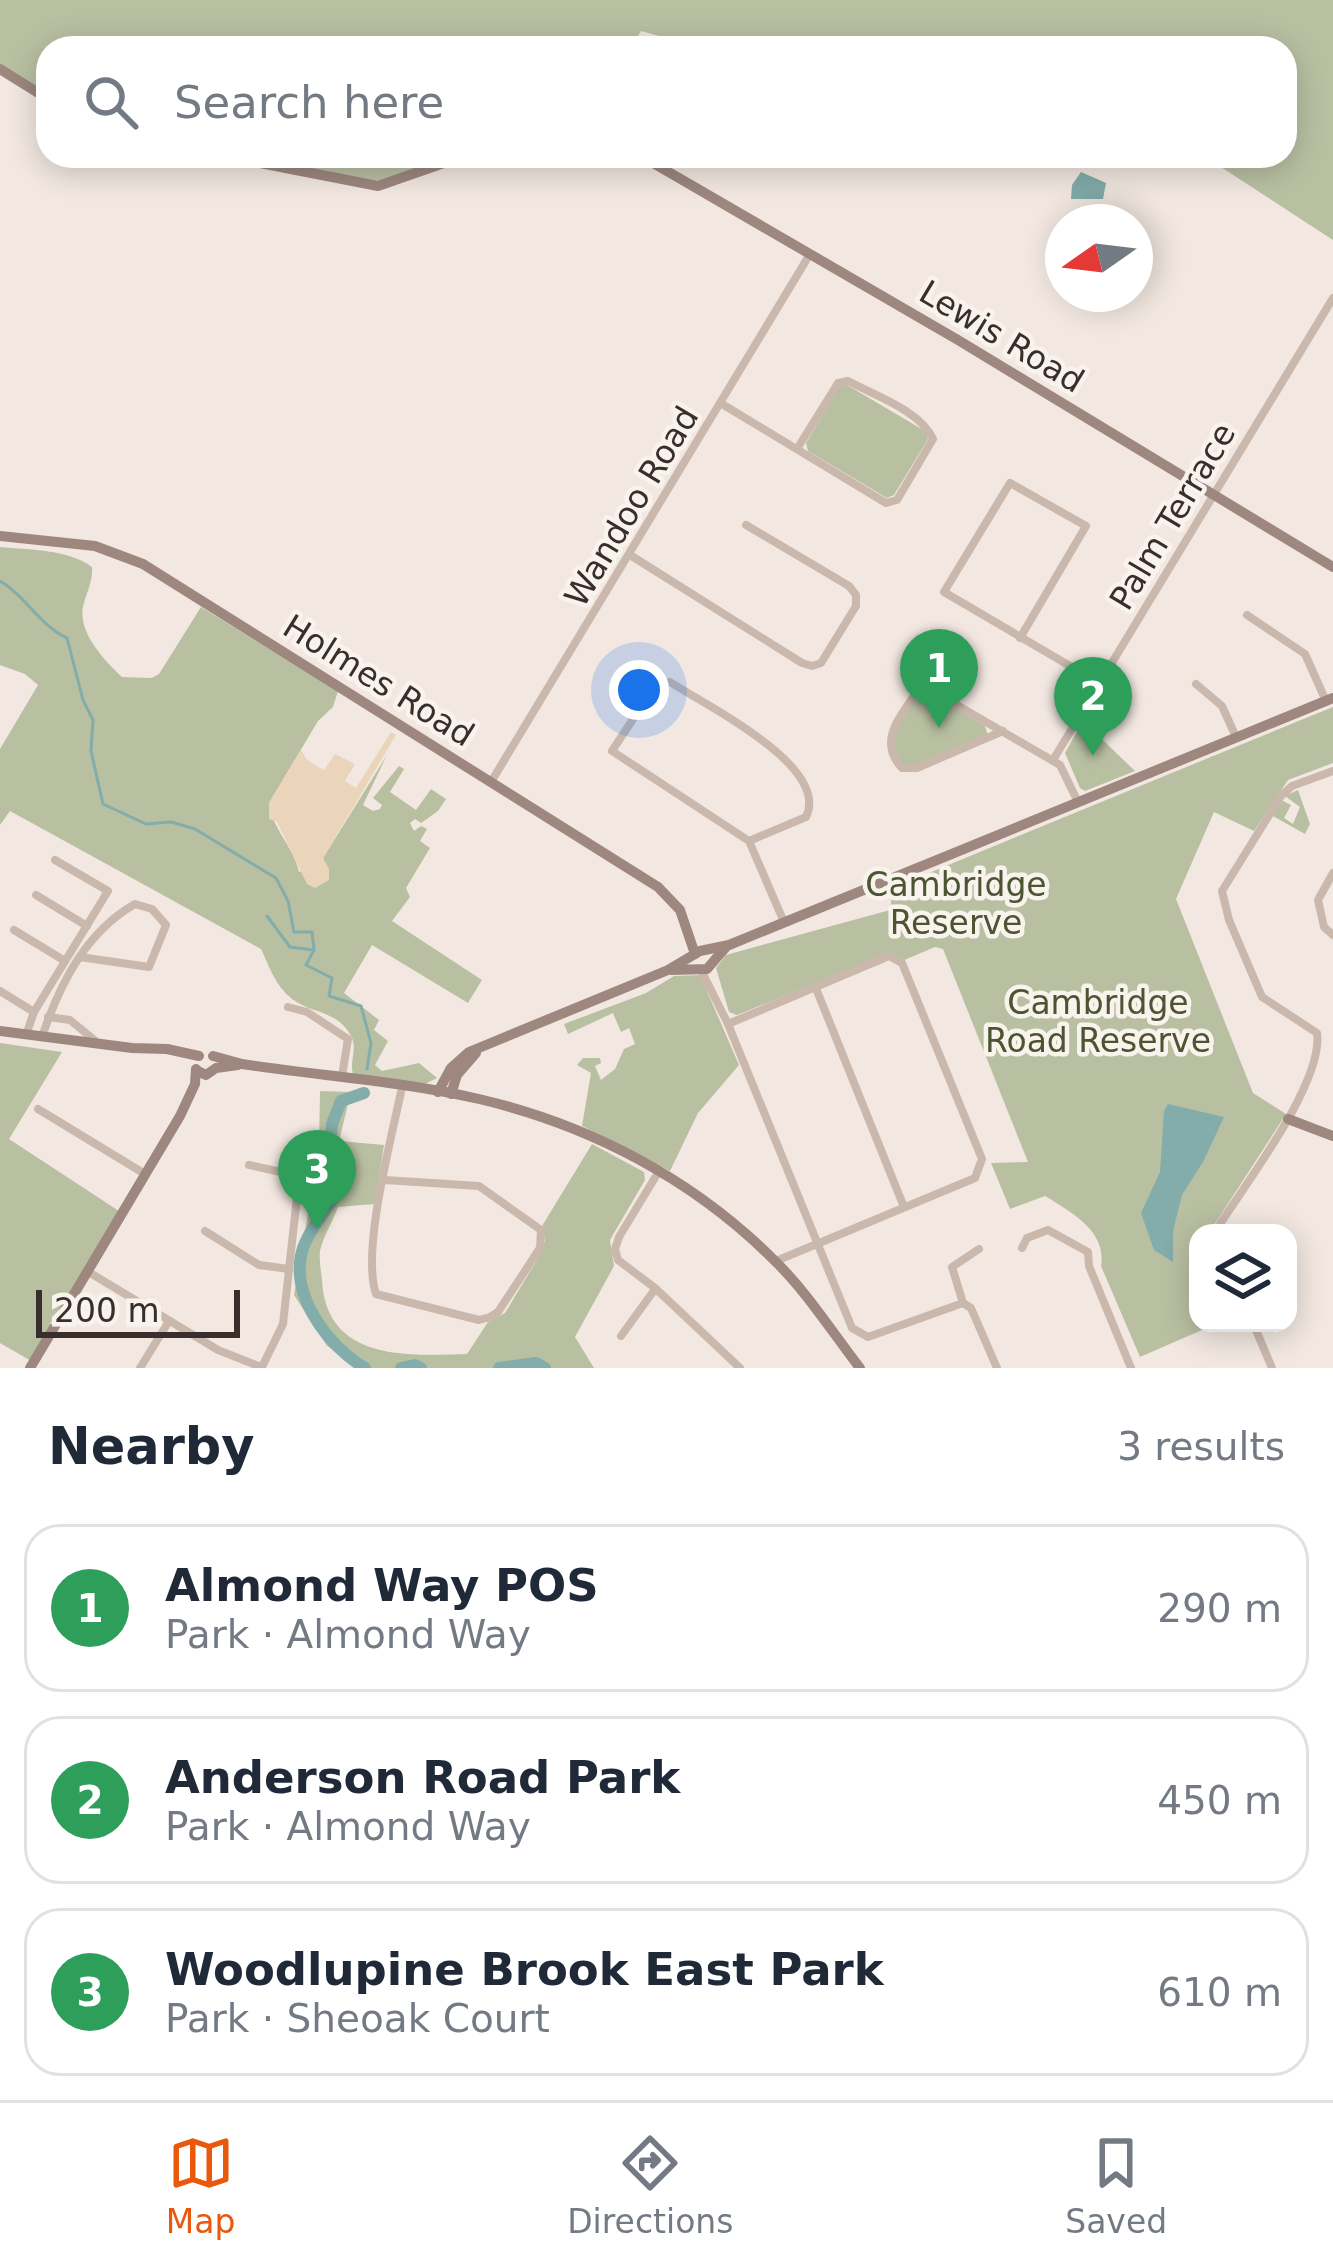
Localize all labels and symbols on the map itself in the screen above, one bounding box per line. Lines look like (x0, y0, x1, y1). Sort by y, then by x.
north arrow (1045, 204, 1153, 312)
street label: Lewis Road (913, 272, 1091, 401)
street label: Wandoo Road (556, 399, 706, 613)
street label: Palm Terrace (1101, 416, 1243, 617)
street label: Holmes Road (276, 606, 481, 754)
pin: 1 (900, 629, 978, 728)
pin: 2 (1054, 657, 1132, 756)
your location (609, 660, 669, 720)
park label: Cambridge Reserve (865, 865, 1047, 942)
park label: Cambridge Road Reserve (985, 983, 1211, 1060)
pin: 3 (278, 1130, 356, 1229)
scale bar (36, 1284, 240, 1337)

